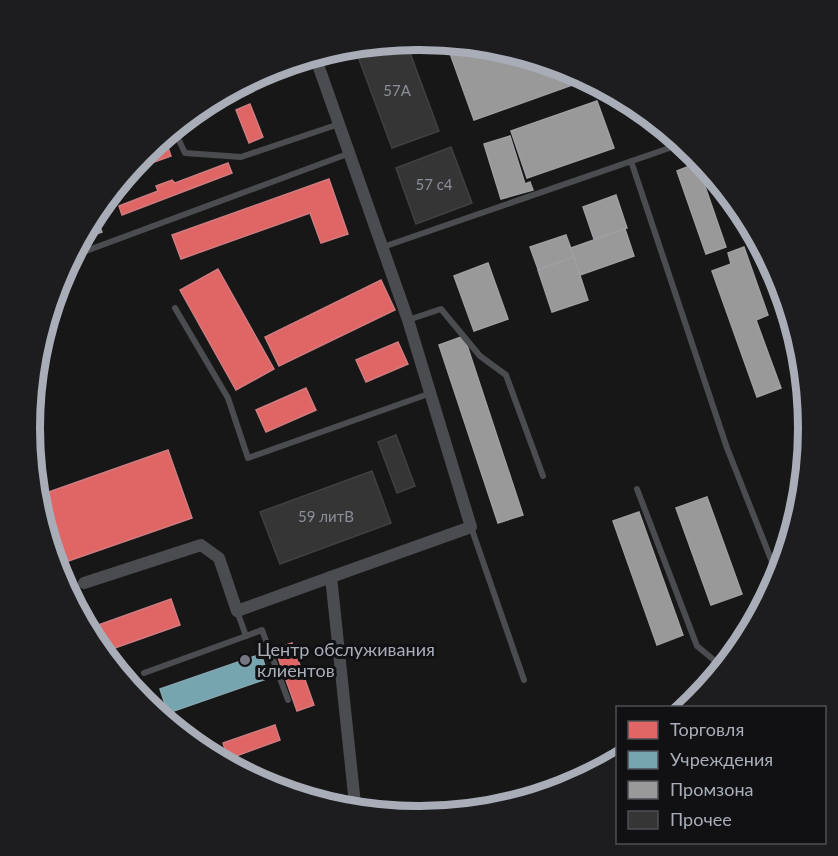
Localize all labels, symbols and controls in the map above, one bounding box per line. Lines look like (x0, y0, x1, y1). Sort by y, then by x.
house number: 57А (383, 81, 412, 99)
house number: 57 с4 (415, 175, 453, 193)
house number: 59 литВ (298, 507, 354, 525)
place label: Центр обслуживания клиентов (257, 638, 435, 681)
marker: Центр обслуживания клиентов (238, 653, 252, 667)
legend (616, 706, 826, 844)
text: Торговля (670, 718, 744, 740)
text: Учреждения (670, 748, 773, 770)
text: Промзона (670, 778, 753, 800)
text: Прочее (670, 808, 732, 830)

